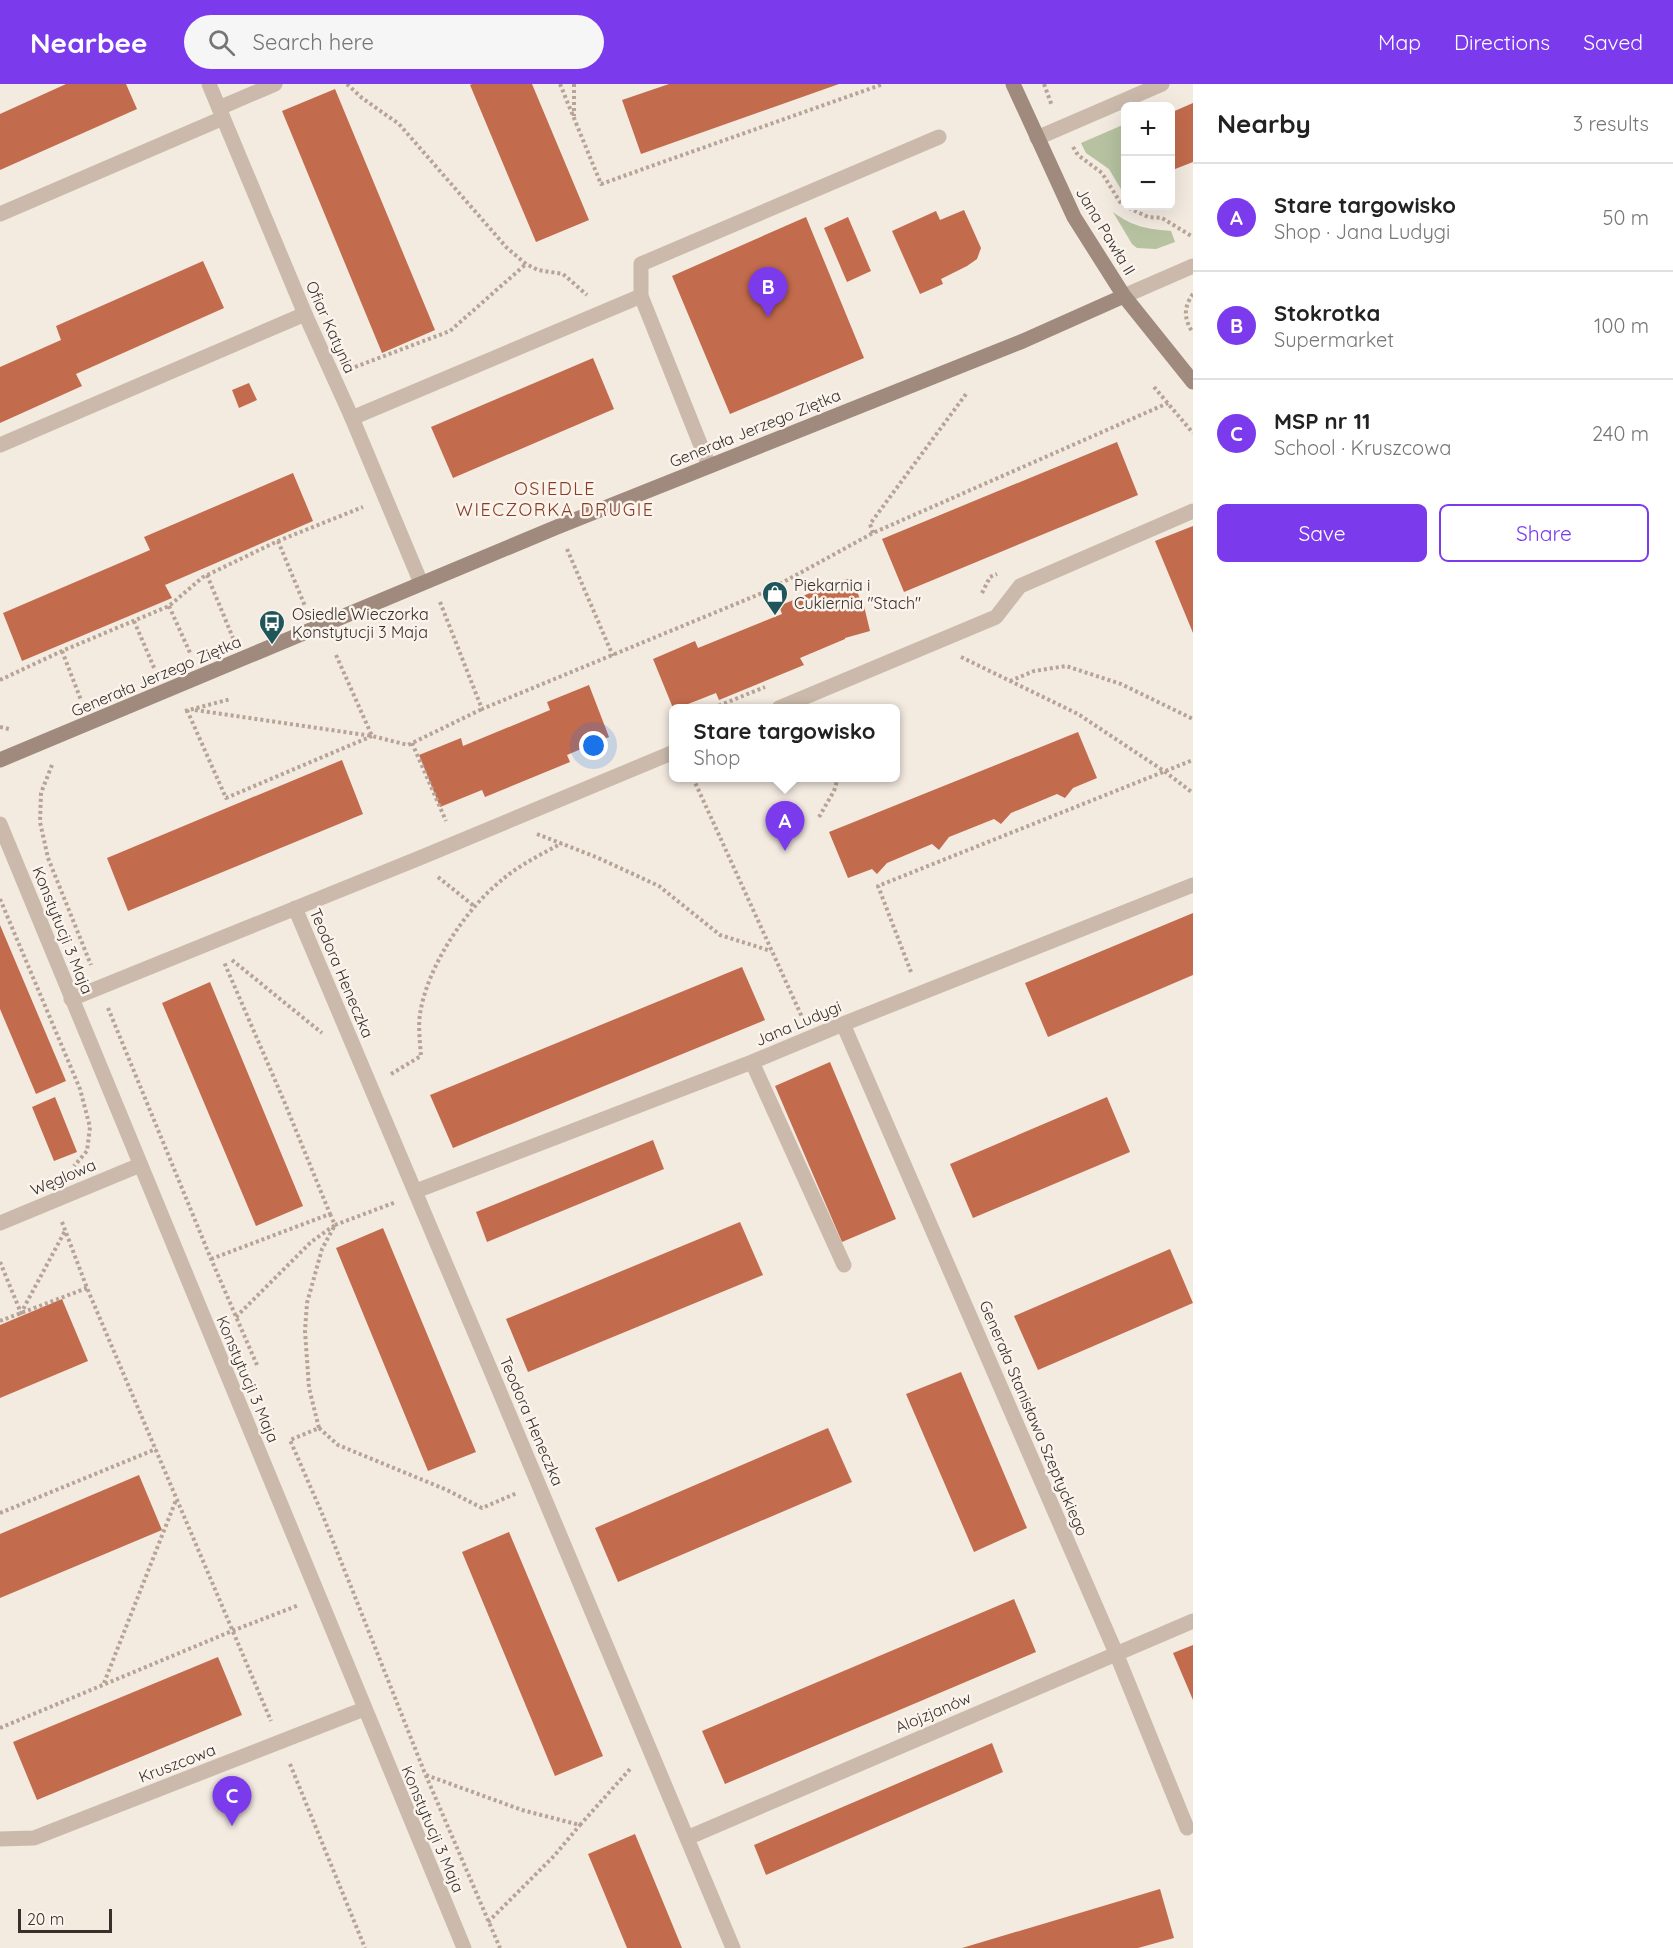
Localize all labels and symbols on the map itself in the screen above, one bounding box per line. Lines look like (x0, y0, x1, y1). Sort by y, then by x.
street label: Jana Pawła II (1072, 183, 1140, 279)
pin: B (748, 268, 788, 317)
street label: Ofiar Katynia (302, 278, 360, 376)
street label: Generała Jerzego Ziętka (667, 384, 843, 472)
district label: OSIEDLE WIECZORKA DRUGIE (456, 477, 654, 521)
place label: Piekarnia i Cukiernia "Stach" (794, 575, 921, 613)
shop icon: Piekarnia i Cukiernia "Stach" (760, 579, 790, 617)
place label: Osiedle Wieczorka Konstytucji 3 Maja (292, 604, 429, 642)
bus stop icon: Osiedle Wieczorka Konstytucji 3 Maja (257, 608, 287, 646)
street label: Generała Jerzego Ziętka (68, 631, 244, 721)
your location (579, 731, 608, 760)
pin: A (766, 802, 804, 851)
street label: Konstytucji 3 Maja (28, 863, 98, 997)
street label: Teodora Heneczka (306, 905, 378, 1041)
street label: Jana Ludygi (752, 996, 844, 1050)
street label: Węglowa (27, 1154, 99, 1200)
street label: Generała Stanisława Szeptyckiego (975, 1297, 1093, 1539)
street label: Konstytucji 3 Maja (212, 1312, 284, 1446)
street label: Teodora Heneczka (496, 1353, 568, 1489)
street label: Alojzjanów (892, 1687, 974, 1737)
street label: Kruszcowa (136, 1739, 218, 1787)
street label: Konstytucji 3 Maja (397, 1762, 469, 1896)
pin: C (212, 1776, 252, 1826)
scale bar (18, 1906, 112, 1934)

